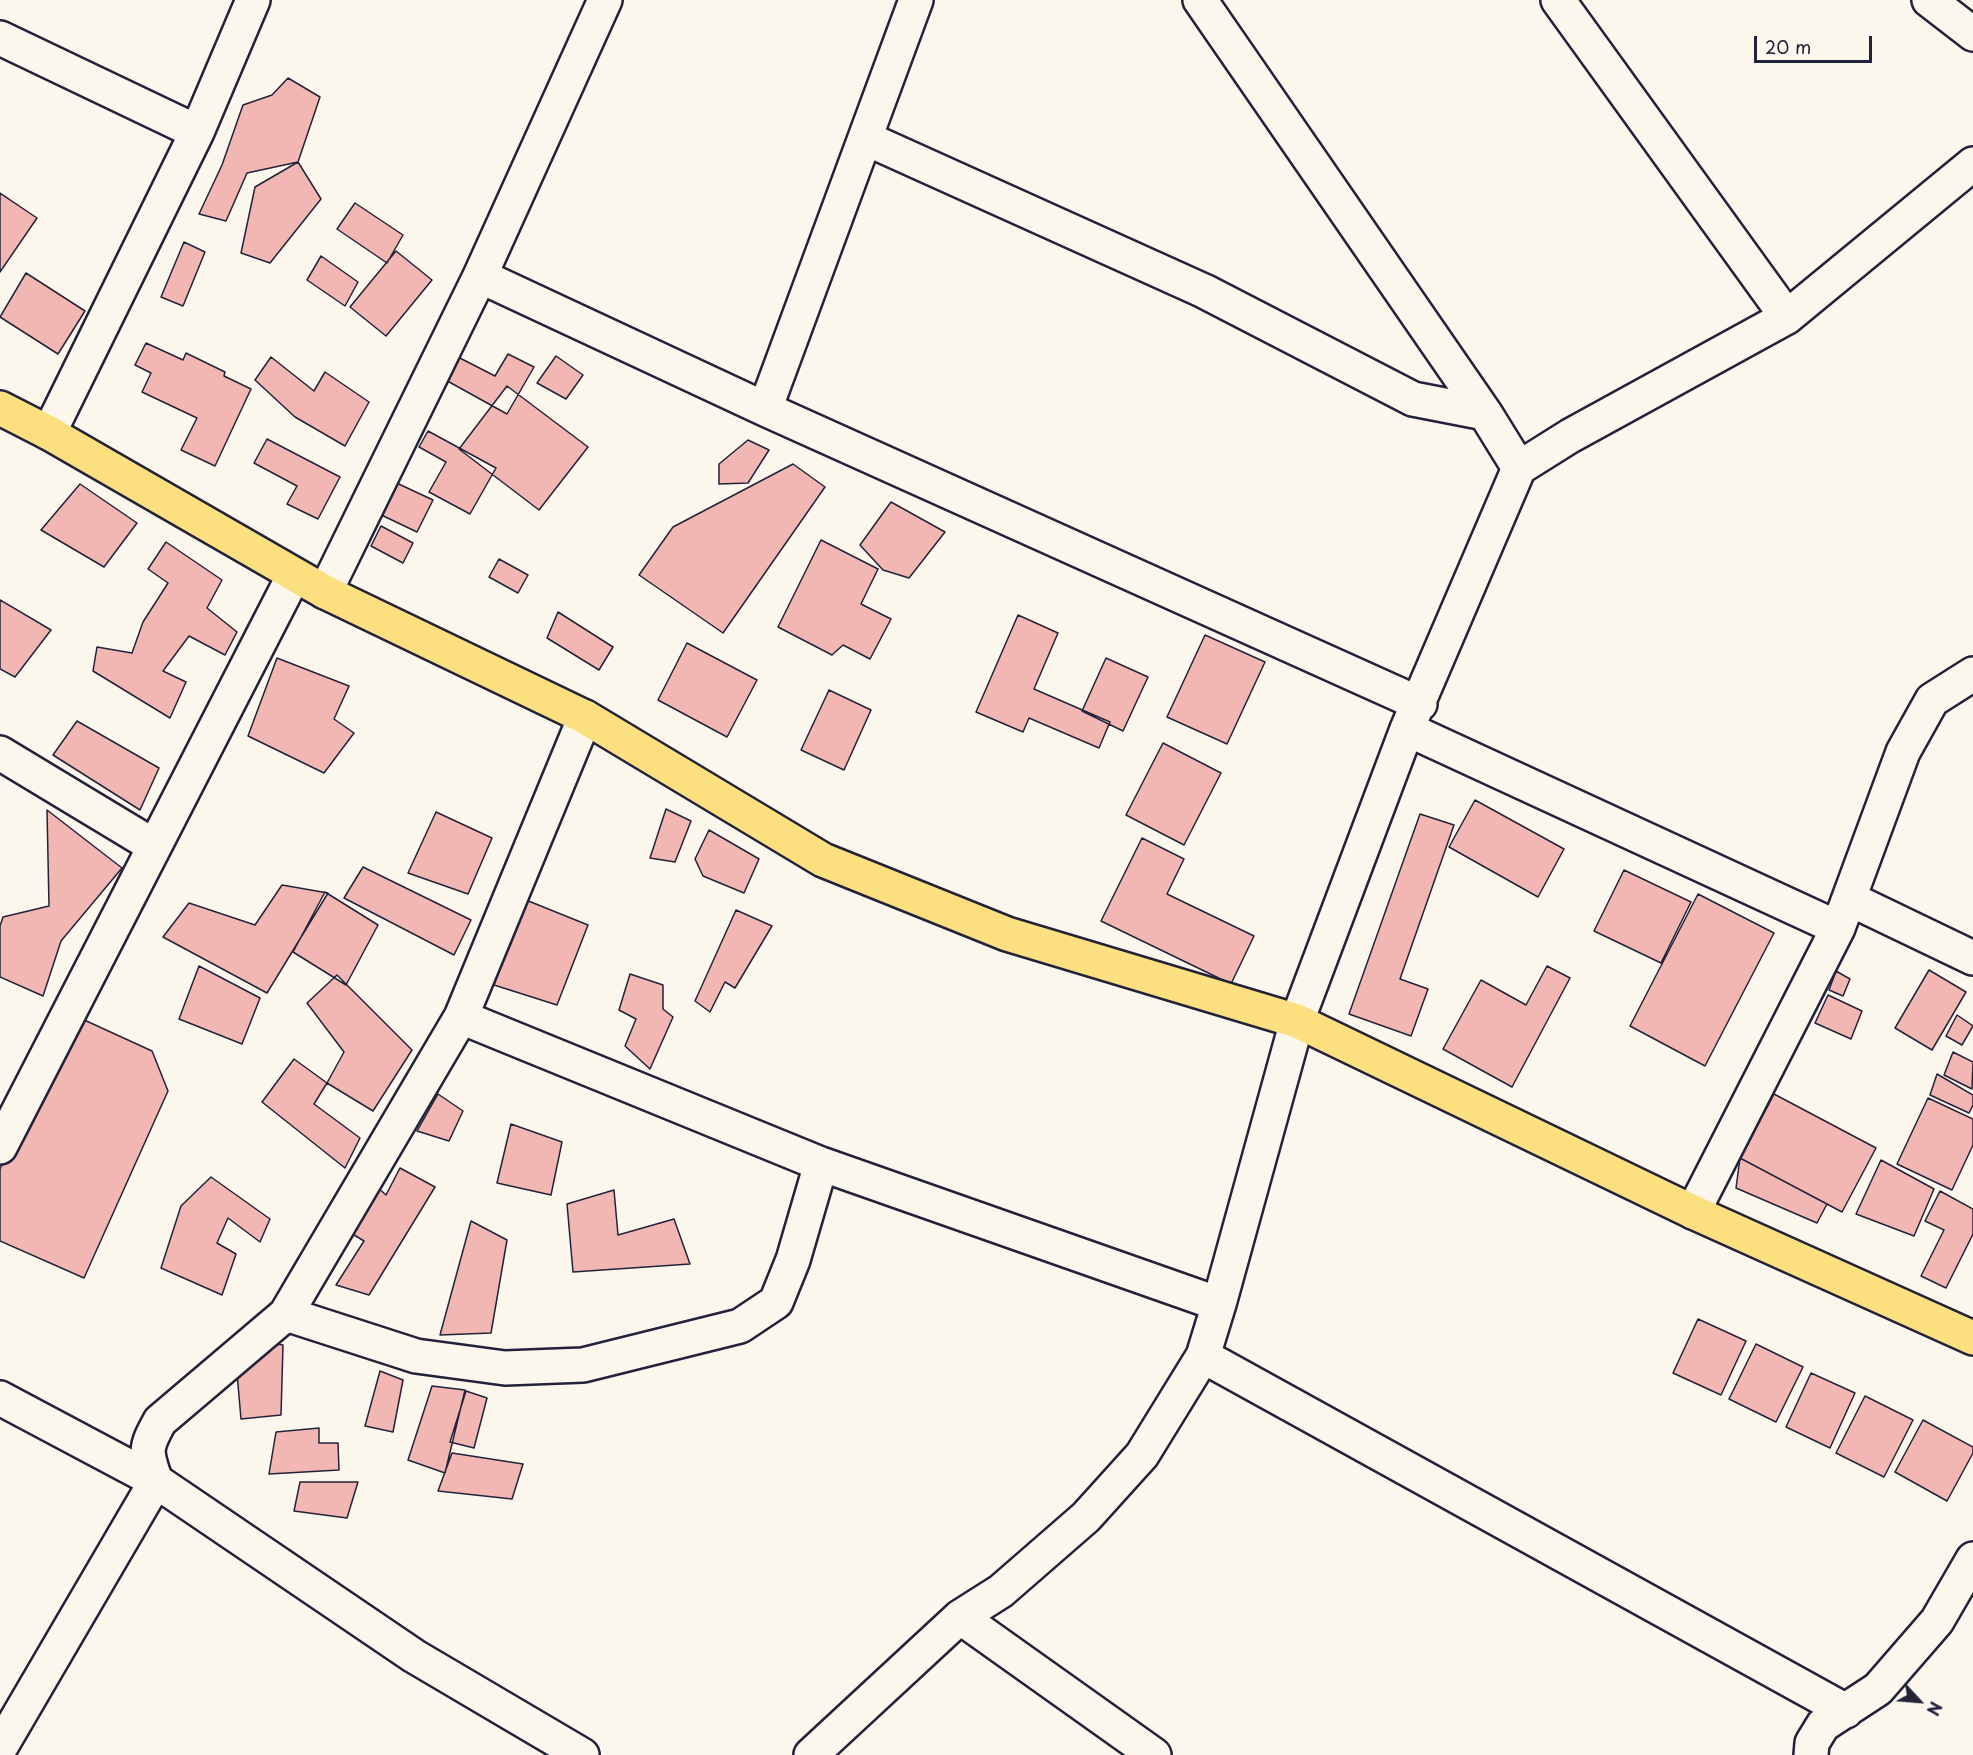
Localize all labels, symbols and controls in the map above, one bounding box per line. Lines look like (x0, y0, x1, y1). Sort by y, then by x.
scale bar (1757, 24, 1876, 62)
text: 20 m (1765, 33, 1811, 60)
north arrow (1889, 1671, 1949, 1731)
text: N (1922, 1698, 1949, 1720)

